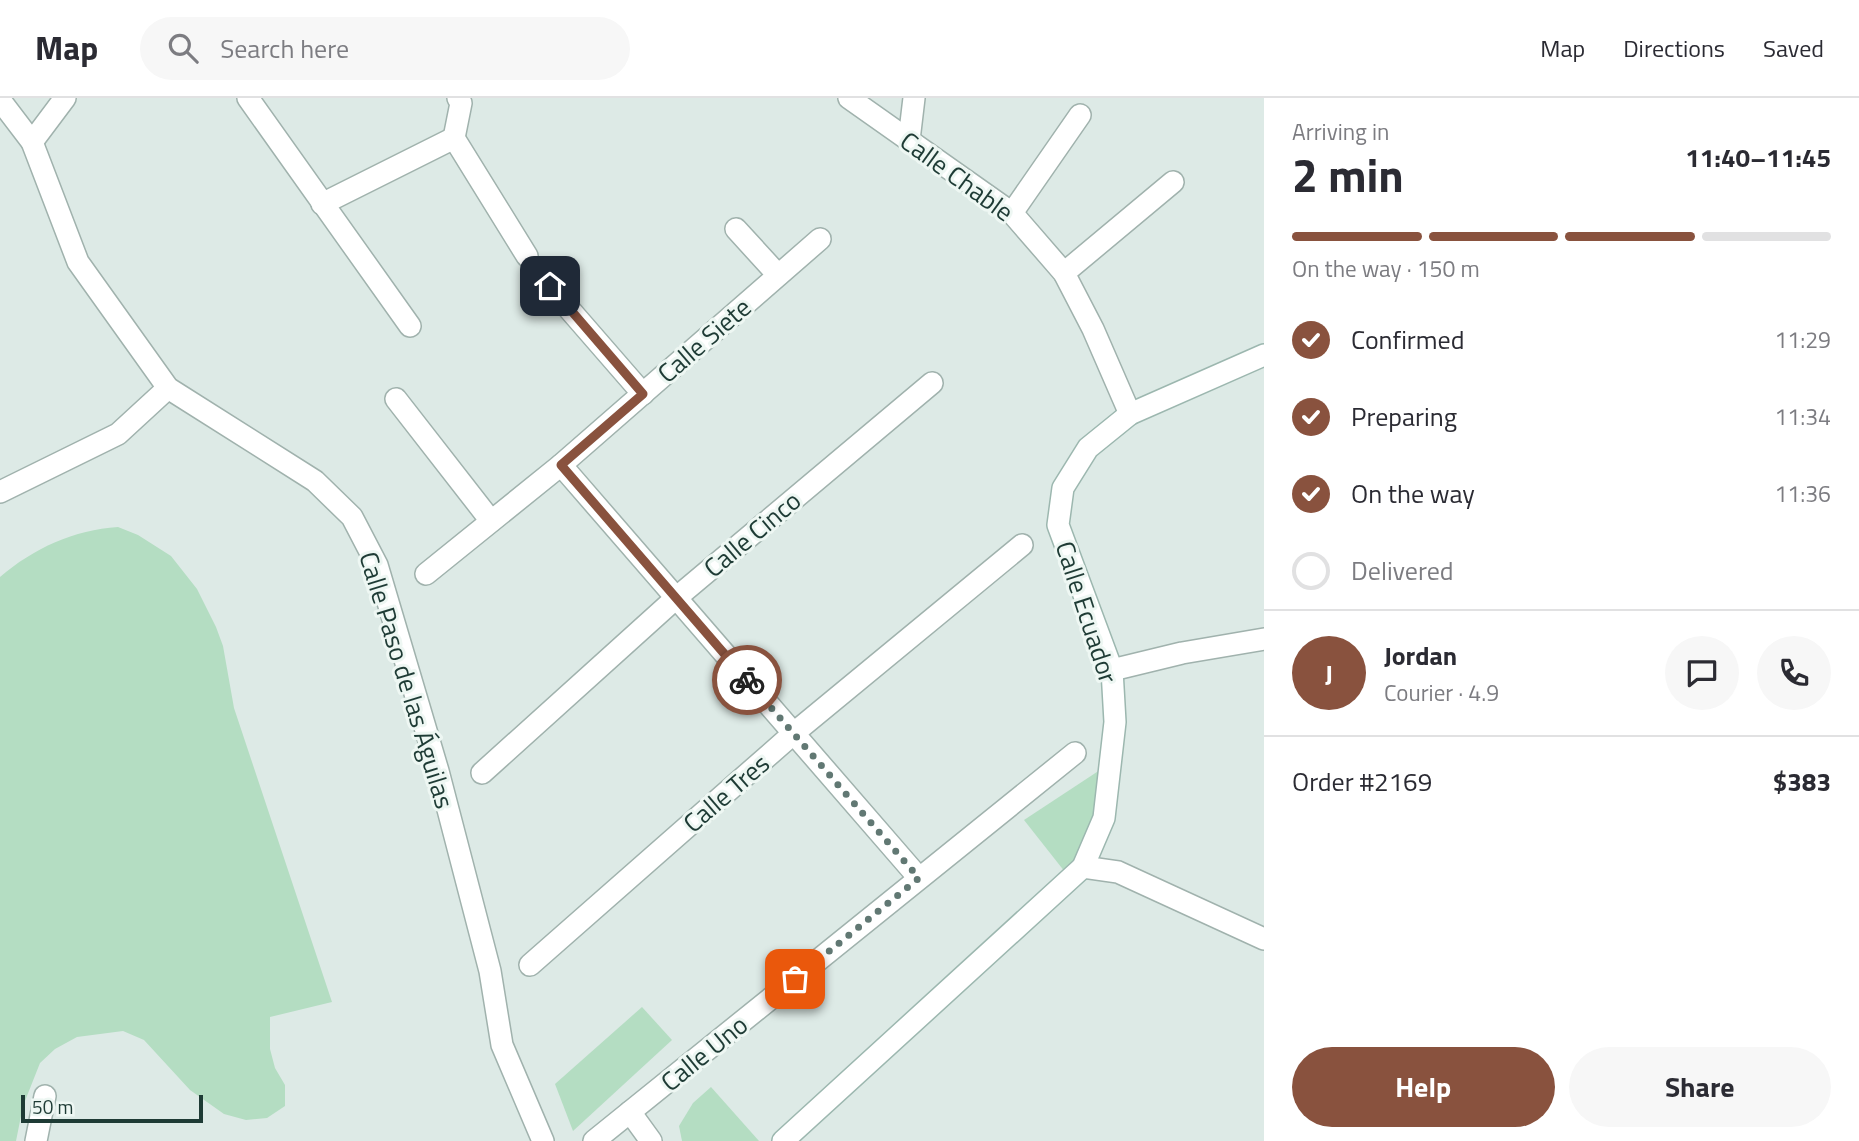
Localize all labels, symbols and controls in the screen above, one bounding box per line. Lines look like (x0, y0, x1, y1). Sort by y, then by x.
search box (140, 17, 630, 80)
text: Map (35, 23, 98, 73)
icon: search (164, 29, 202, 67)
text: Search here (220, 29, 349, 68)
text: Map (1540, 30, 1585, 66)
text: Directions (1623, 30, 1725, 66)
text: Saved (1763, 30, 1824, 66)
text: Arriving in (1292, 114, 1389, 149)
street label: Calle Chable (892, 121, 1022, 231)
text: 11:40–11:45 (1685, 138, 1831, 177)
text: 2 min (1292, 140, 1404, 210)
text: On the way · 150 m (1292, 251, 1480, 286)
pin (520, 256, 580, 316)
icon: home (531, 267, 569, 305)
street label: Calle Siete (649, 288, 759, 392)
text: Confirmed (1351, 320, 1465, 359)
icon: check (1292, 321, 1330, 359)
text: 11:29 (1774, 322, 1831, 357)
text: Preparing (1351, 397, 1457, 436)
icon: check (1292, 398, 1330, 436)
text: 11:34 (1774, 399, 1831, 434)
text: On the way (1351, 474, 1475, 513)
icon: check (1292, 475, 1330, 513)
text: 11:36 (1774, 476, 1831, 511)
street label: Calle Cinco (695, 482, 809, 586)
street label: Calle Ecuador (1046, 536, 1128, 688)
street label: Calle Paso de las Águilas (349, 547, 465, 813)
text: Delivered (1351, 551, 1454, 590)
text: Jordan (1384, 636, 1457, 675)
button: chat (1665, 636, 1739, 710)
button: phone (1757, 636, 1831, 710)
courier (712, 645, 782, 715)
text: J (1325, 654, 1333, 693)
icon: bike (728, 661, 766, 699)
text: Courier · 4.9 (1384, 675, 1499, 710)
street label: Calle Tres (674, 744, 778, 842)
text: Order #2169 (1292, 762, 1432, 801)
text: $383 (1773, 762, 1831, 801)
pin (765, 949, 825, 1009)
icon: bag (776, 960, 814, 998)
street label: Calle Uno (652, 1006, 756, 1100)
button: Help (1292, 1047, 1555, 1127)
button: Share (1569, 1047, 1831, 1127)
scale bar (21, 1092, 203, 1124)
text: 50 m (32, 1092, 73, 1121)

